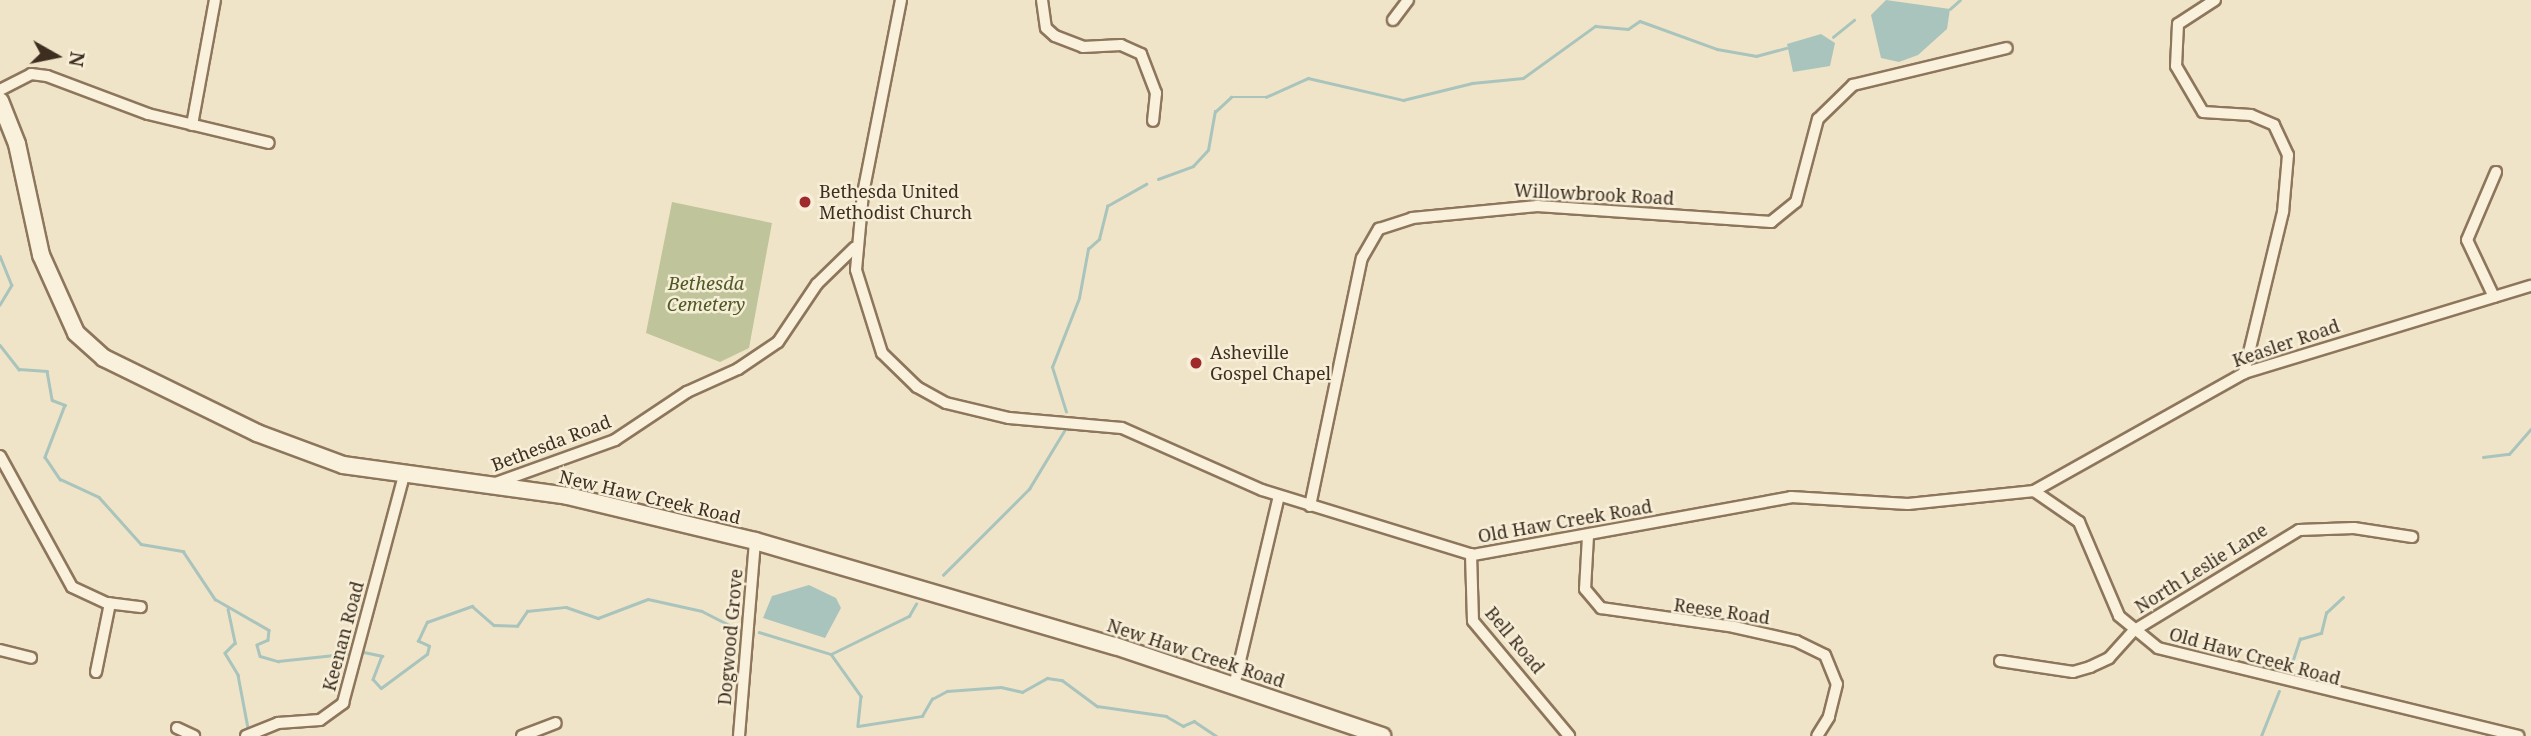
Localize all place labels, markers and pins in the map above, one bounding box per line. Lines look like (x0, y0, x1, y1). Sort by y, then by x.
place label: Bethesda United Methodist Church (819, 181, 972, 224)
marker: Bethesda United Methodist Church (797, 194, 813, 210)
place label: Asheville Gospel Chapel (1210, 342, 1331, 384)
marker: Asheville Gospel Chapel (1188, 355, 1204, 371)

